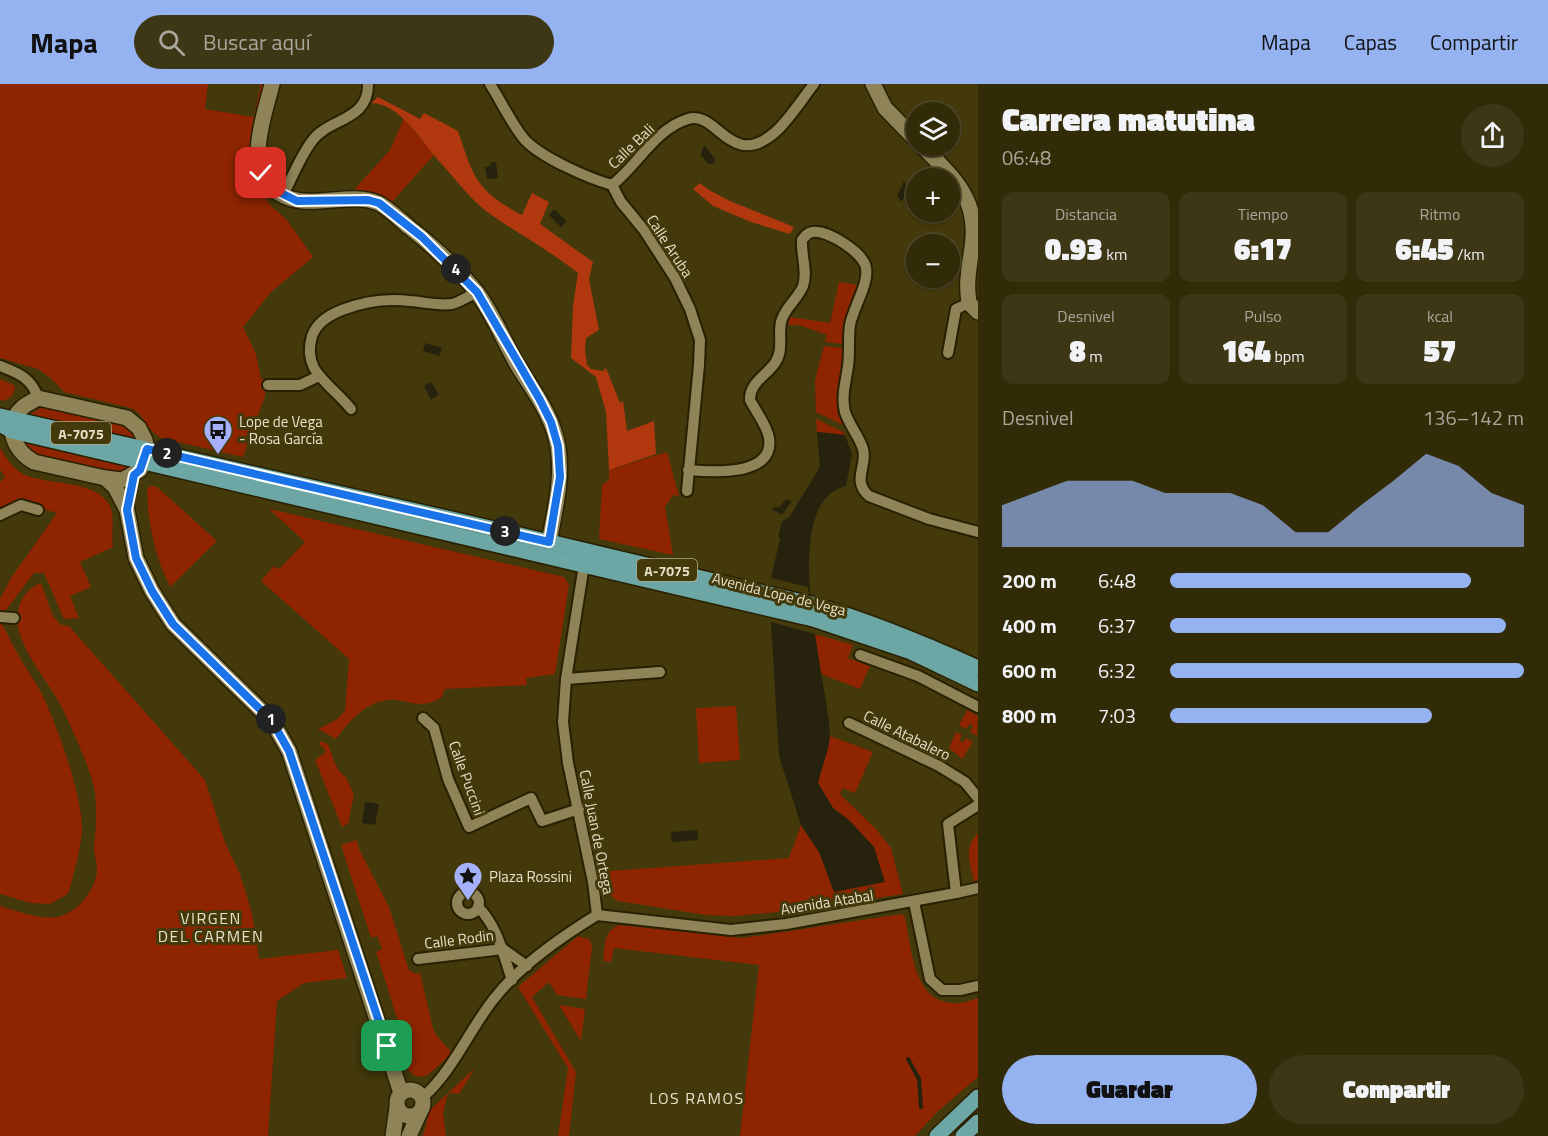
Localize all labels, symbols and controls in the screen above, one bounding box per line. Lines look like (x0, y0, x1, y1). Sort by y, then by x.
search box (134, 15, 554, 69)
text: Mapa (30, 21, 98, 64)
text: Buscar aquí (203, 25, 311, 59)
icon: search (155, 26, 188, 59)
text: Mapa (1261, 26, 1311, 58)
text: Capas (1344, 26, 1397, 58)
text: Compartir (1430, 26, 1518, 58)
text: Carrera matutina (1002, 94, 1255, 144)
map controls (906, 102, 960, 288)
button: layers (906, 102, 960, 156)
button: share (1461, 104, 1524, 167)
street label: Calle Bali (603, 118, 659, 174)
text: 06:48 (1002, 142, 1051, 173)
pin (235, 147, 286, 198)
icon: check (244, 156, 277, 189)
button: + (906, 168, 960, 222)
text: Distancia (1055, 202, 1117, 226)
text: Tiempo (1238, 202, 1288, 226)
text: Ritmo (1420, 202, 1460, 226)
street label: Calle Aruba (641, 210, 699, 282)
text: 0.93 (1045, 226, 1103, 272)
text: 6:17 (1234, 226, 1292, 272)
text: 6:45 (1395, 226, 1453, 272)
button: − (906, 234, 960, 288)
text: km (1103, 242, 1127, 266)
text: /km (1453, 242, 1485, 266)
pin: 4 (441, 254, 471, 284)
text: 4 (452, 257, 460, 281)
text: Desnivel (1057, 304, 1115, 328)
text: Pulso (1244, 304, 1282, 328)
text: kcal (1427, 304, 1453, 328)
text: 8 (1069, 328, 1086, 374)
text: 164 (1221, 328, 1271, 374)
text: 57 (1424, 328, 1457, 374)
text: m (1086, 344, 1103, 368)
text: bpm (1271, 344, 1305, 368)
text: Desnivel (1002, 402, 1074, 433)
text: 136–142 m (1423, 402, 1524, 433)
place label: Lope de Vega - Rosa García (239, 410, 323, 450)
bus stop icon: Lope de Vega - Rosa García (202, 414, 234, 456)
road number: A-7075 (51, 422, 111, 444)
pin: 2 (152, 438, 182, 468)
text: 2 (163, 441, 171, 465)
pin: 3 (490, 516, 520, 546)
text: 3 (501, 519, 509, 543)
road number: A-7075 (637, 559, 697, 581)
text: 200 m (1002, 565, 1057, 596)
text: 6:48 (1098, 565, 1136, 596)
street label: Avenida Lope de Vega (710, 566, 849, 622)
text: 400 m (1002, 610, 1057, 641)
text: 6:37 (1098, 610, 1136, 641)
text: 600 m (1002, 655, 1057, 686)
text: 6:32 (1098, 655, 1136, 686)
text: 800 m (1002, 700, 1057, 731)
text: 7:03 (1098, 700, 1136, 731)
pin: 1 (256, 704, 286, 734)
street label: Calle Atabalero (860, 704, 955, 766)
text: 1 (267, 707, 275, 731)
street label: Calle Puccini (443, 737, 491, 819)
street label: Calle Juan de Ortega (574, 768, 620, 897)
place icon: Plaza Rossini (452, 860, 484, 902)
place label: Plaza Rossini (489, 865, 572, 888)
street label: Avenida Atabal (779, 883, 875, 921)
district label: VIRGEN DEL CARMEN (158, 906, 264, 948)
street label: Calle Rodin (423, 923, 495, 955)
pin (361, 1020, 412, 1071)
icon: arrive (370, 1029, 403, 1062)
button: Guardar (1002, 1055, 1257, 1124)
button: Compartir (1269, 1055, 1524, 1124)
district label: LOS RAMOS (649, 1086, 745, 1110)

